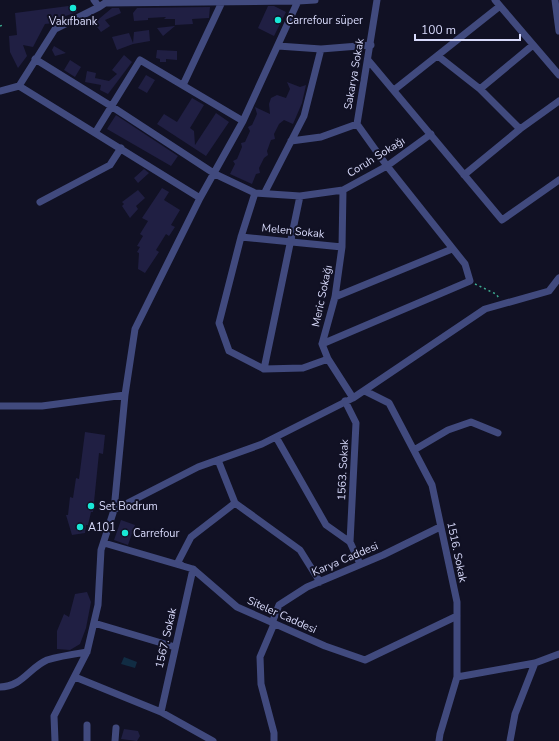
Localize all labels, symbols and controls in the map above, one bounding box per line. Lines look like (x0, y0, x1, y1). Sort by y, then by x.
marker: Vakıfbank (68, 3, 78, 13)
place label: Carrefour süper (286, 13, 363, 28)
place label: Vakıfbank (48, 14, 98, 29)
marker: Carrefour süper (273, 15, 283, 25)
scale bar (415, 16, 520, 42)
text: 100 m (421, 22, 456, 38)
street label: Sakarya Sokak (340, 37, 368, 111)
street label: Coruh Sokağı (344, 133, 408, 181)
street label: Melen Sokak (261, 220, 326, 242)
street label: Meric Sokağı (308, 264, 336, 328)
street label: 1563. Sokak (334, 438, 352, 501)
place label: Set Bodrum (99, 499, 158, 514)
marker: Set Bodrum (86, 501, 96, 511)
place label: A101 (88, 520, 116, 535)
street label: 1516. Sokak (443, 520, 471, 584)
marker: A101 (75, 522, 85, 532)
place label: Carrefour (133, 526, 180, 541)
marker: Carrefour (120, 528, 130, 538)
street label: Karya Caddesi (310, 538, 380, 580)
street label: Siteler Caddesi (245, 593, 319, 637)
street label: 1567. Sokak (152, 606, 180, 670)

